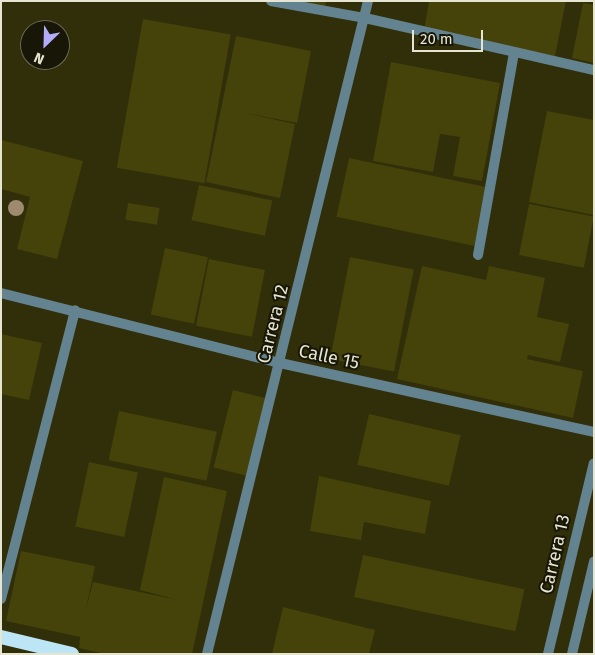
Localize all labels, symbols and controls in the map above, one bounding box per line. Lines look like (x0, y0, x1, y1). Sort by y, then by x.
north arrow (20, 20, 70, 70)
scale bar (415, 20, 486, 52)
text: 20 m (420, 30, 453, 48)
text: N (31, 49, 47, 68)
street label: Carrera 12 (253, 282, 293, 366)
street label: Calle 15 (297, 340, 361, 374)
street label: Carrera 13 (535, 512, 575, 596)

